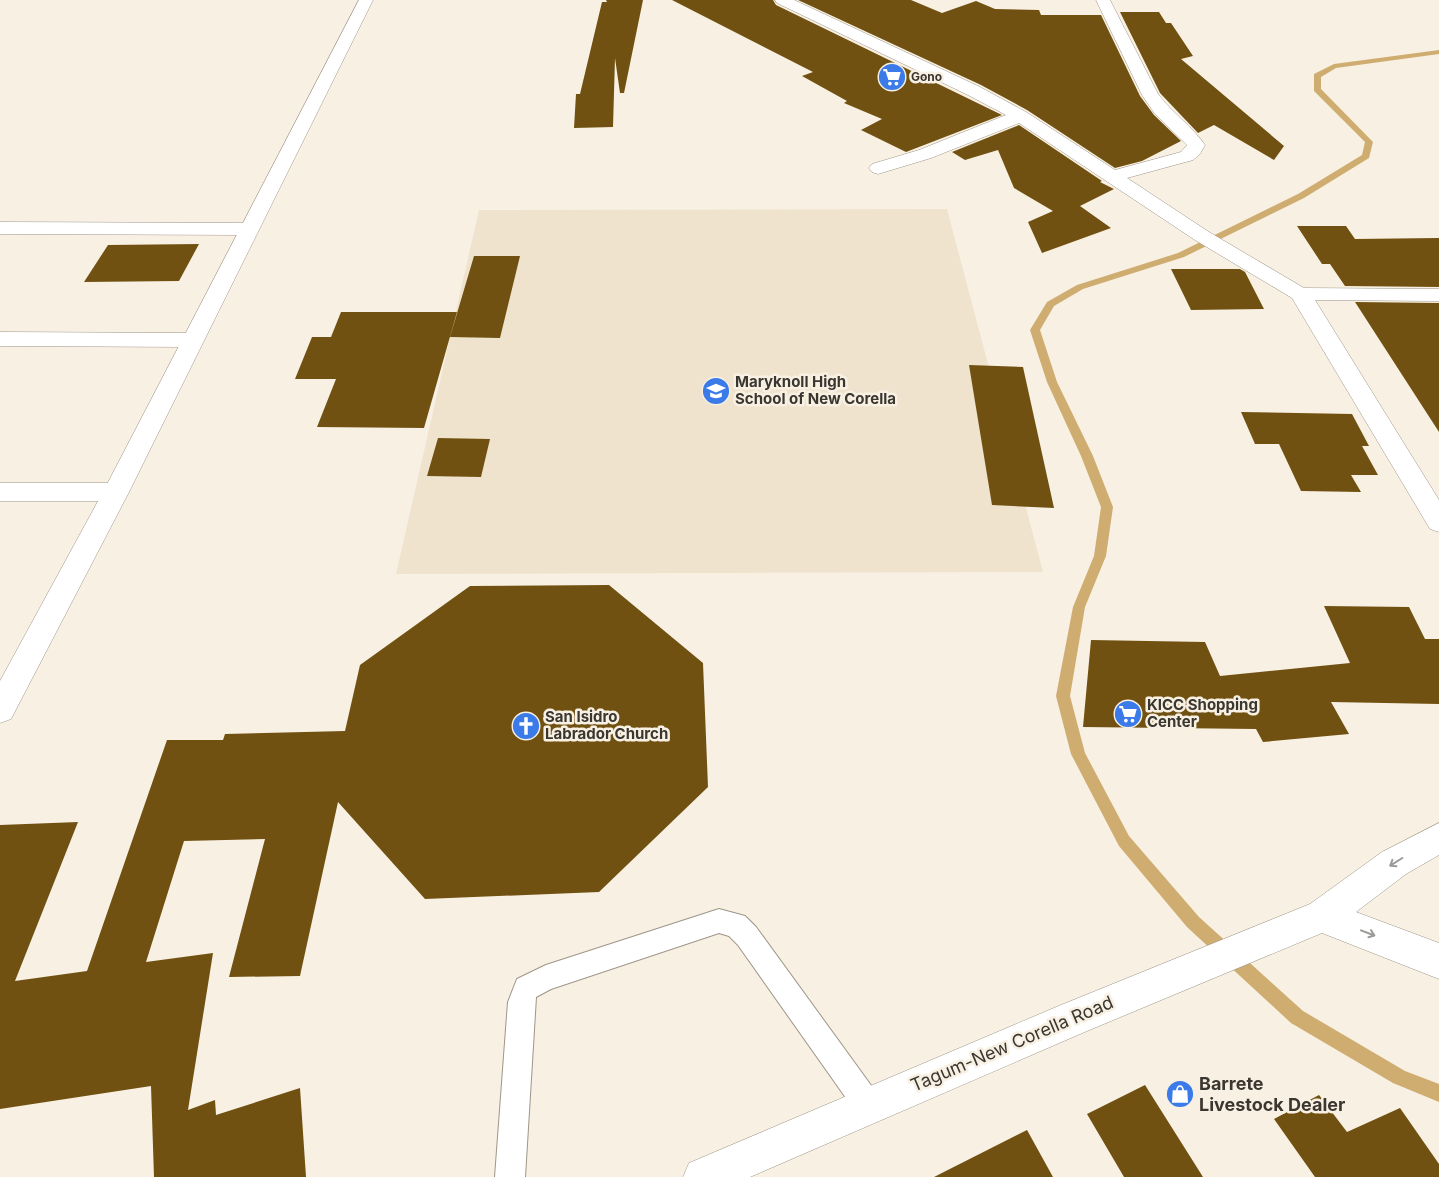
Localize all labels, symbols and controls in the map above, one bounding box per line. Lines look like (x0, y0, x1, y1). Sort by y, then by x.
supermarket icon: Gono (877, 62, 907, 92)
place label: Gono (911, 69, 942, 84)
place label: Maryknoll High School of New Corella (735, 372, 896, 408)
school or university icon: Maryknoll High School of New Corella (701, 376, 731, 406)
place label: KICC Shopping Center (1147, 695, 1258, 731)
supermarket icon: KICC Shopping Center (1113, 699, 1143, 729)
place label: San Isidro Labrador Church (545, 707, 668, 743)
church icon: San Isidro Labrador Church (511, 711, 541, 741)
one-way arrow (1390, 858, 1404, 868)
one-way arrow (1359, 929, 1375, 938)
street label: Tagum-New Corella Road (907, 991, 1116, 1096)
place label: Barrete Livestock Dealer (1199, 1073, 1345, 1115)
shop icon: Barrete Livestock Dealer (1165, 1079, 1195, 1109)

